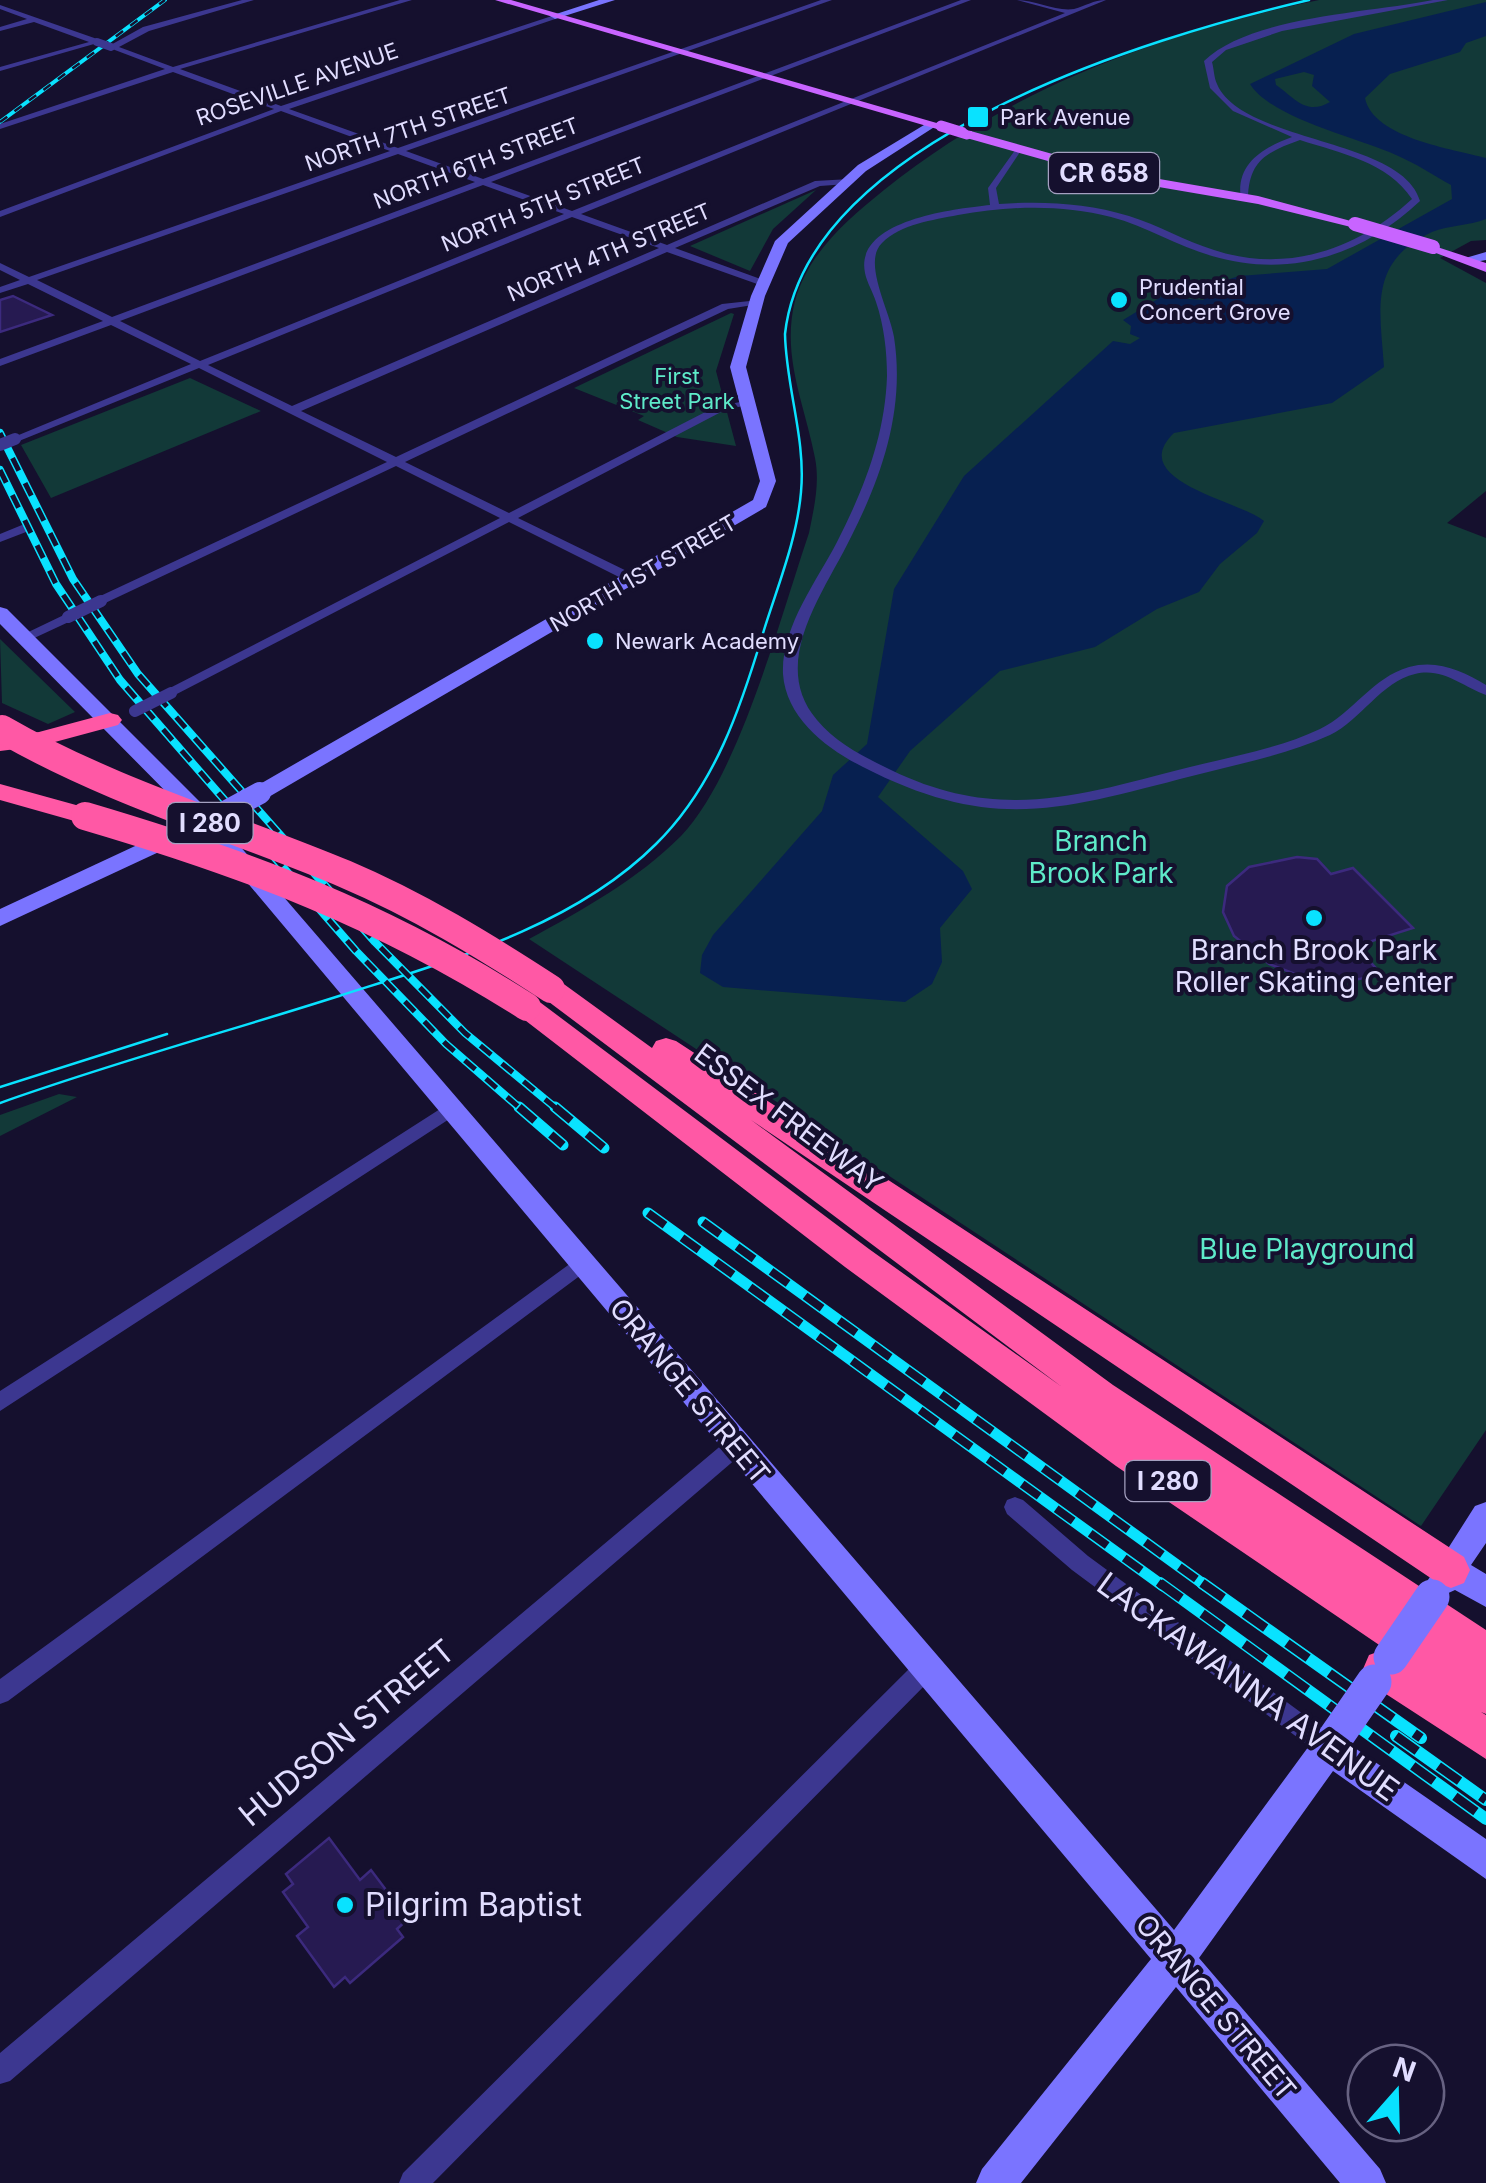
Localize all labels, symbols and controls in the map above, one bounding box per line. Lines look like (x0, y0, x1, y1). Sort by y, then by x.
street label: ROSEVILLE AVENUE (193, 37, 401, 131)
street label: NORTH 7TH STREET (301, 81, 515, 177)
marker: Park Avenue (965, 104, 991, 130)
place label: Park Avenue (1000, 104, 1131, 130)
street label: NORTH 6TH STREET (370, 112, 582, 214)
street label: NORTH 5TH STREET (437, 151, 649, 257)
road number: CR 658 (1049, 153, 1159, 193)
street label: NORTH 4TH STREET (503, 197, 715, 307)
place label: Prudential Concert Grove (1139, 274, 1291, 325)
marker: Prudential Concert Grove (1108, 289, 1130, 311)
park label: First Street Park (619, 363, 735, 414)
street label: NORTH 1ST STREET (545, 509, 741, 637)
place label: Newark Academy (615, 628, 799, 654)
marker: Newark Academy (584, 630, 606, 652)
road number: I 280 (168, 803, 252, 843)
park label: Branch Brook Park (1028, 824, 1174, 890)
marker: Branch Brook Park Roller Skating Center (1303, 907, 1325, 929)
place label: Branch Brook Park Roller Skating Center (1175, 933, 1453, 999)
street label: ESSEX FREEWAY (688, 1036, 890, 1200)
park label: Blue Playground (1199, 1232, 1415, 1266)
street label: ORANGE STREET (603, 1292, 777, 1490)
road number: I 280 (1126, 1461, 1210, 1501)
street label: LACKAWANNA AVENUE (1090, 1564, 1407, 1809)
street label: HUDSON STREET (231, 1631, 463, 1834)
place label: Pilgrim Baptist (365, 1885, 582, 1924)
marker: Pilgrim Baptist (334, 1894, 356, 1916)
street label: ORANGE STREET (1129, 1908, 1303, 2106)
north arrow (1346, 2043, 1446, 2143)
text: N (1389, 2050, 1420, 2089)

